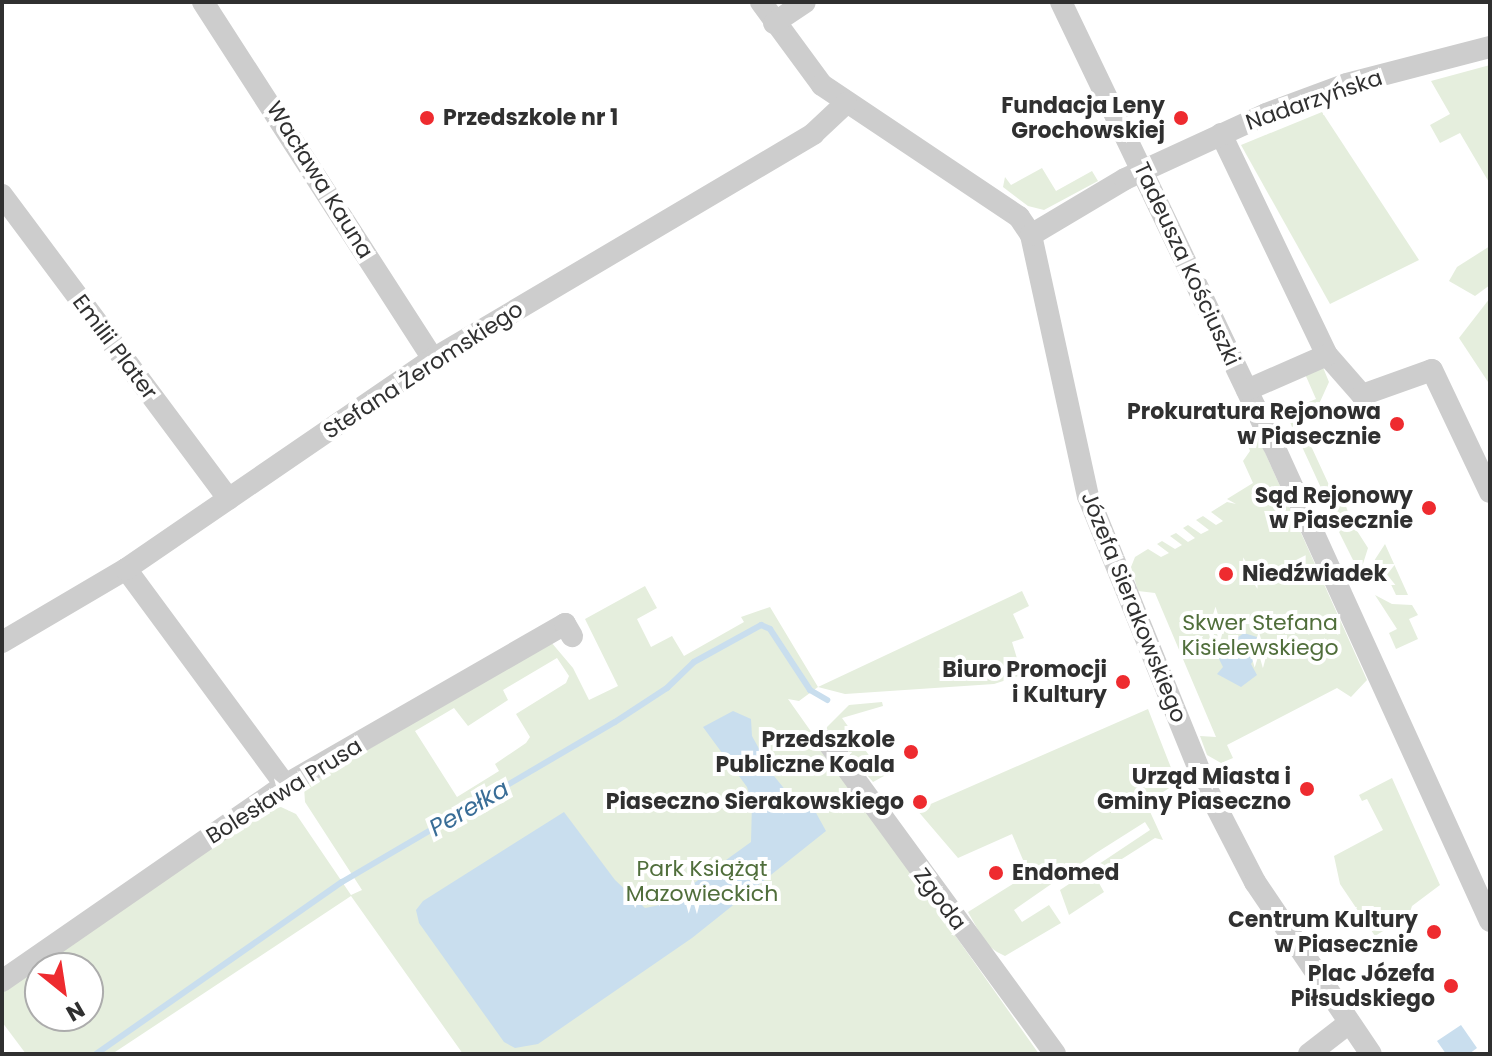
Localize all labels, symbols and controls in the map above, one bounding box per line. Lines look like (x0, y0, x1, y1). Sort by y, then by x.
street label: Nadarzyńska (1242, 64, 1386, 136)
place label: Fundacja Leny Grochowskiej (1001, 92, 1165, 144)
street label: Wacława Kauna (261, 97, 379, 263)
place label: Przedszkole nr 1 (443, 105, 618, 131)
marker: Przedszkole nr 1 (418, 109, 436, 127)
marker: Fundacja Leny Grochowskiej (1172, 109, 1190, 127)
street label: Tadeusza Kościuszki (1128, 158, 1246, 370)
street label: Emilii Plater (67, 289, 163, 405)
street label: Stefana Żeromskiego (318, 296, 528, 444)
place label: Prokuratura Rejonowa w Piasecznie (1127, 398, 1381, 450)
marker: Prokuratura Rejonowa w Piasecznie (1388, 415, 1406, 433)
place label: Sąd Rejonowy w Piasecznie (1255, 482, 1413, 534)
street label: Józefa Sierakowskiego (1076, 488, 1192, 726)
marker: Sąd Rejonowy w Piasecznie (1420, 499, 1438, 517)
place label: Niedźwiadek (1242, 561, 1387, 587)
marker: Niedźwiadek (1217, 565, 1235, 583)
park label: Skwer Stefana Kisielewskiego (1181, 609, 1339, 660)
place label: Biuro Promocji i Kultury (942, 656, 1107, 708)
marker: Biuro Promocji i Kultury (1114, 673, 1132, 691)
place label: Przedszkole Publiczne Koala (716, 726, 895, 778)
street label: Bolesława Prusa (201, 732, 367, 850)
marker: Przedszkole Publiczne Koala (902, 743, 920, 761)
place label: Urząd Miasta i Gminy Piaseczno (1097, 763, 1291, 814)
water label: Perełka (424, 774, 514, 842)
marker: Urząd Miasta i Gminy Piaseczno (1298, 780, 1316, 798)
place label: Piaseczno Sierakowskiego (606, 789, 904, 815)
marker: Piaseczno Sierakowskiego (911, 793, 929, 811)
park label: Park Książąt Mazowieckich (626, 855, 778, 906)
place label: Endomed (1012, 860, 1119, 886)
street label: Zgoda (908, 863, 972, 935)
marker: Endomed (987, 864, 1005, 882)
place label: Centrum Kultury w Piasecznie (1228, 906, 1418, 958)
marker: Centrum Kultury w Piasecznie (1425, 923, 1443, 941)
north arrow (24, 952, 104, 1032)
place label: Plac Józefa Piłsudskiego (1291, 960, 1435, 1012)
marker: Plac Józefa Piłsudskiego (1442, 977, 1460, 995)
text: N (60, 994, 90, 1029)

